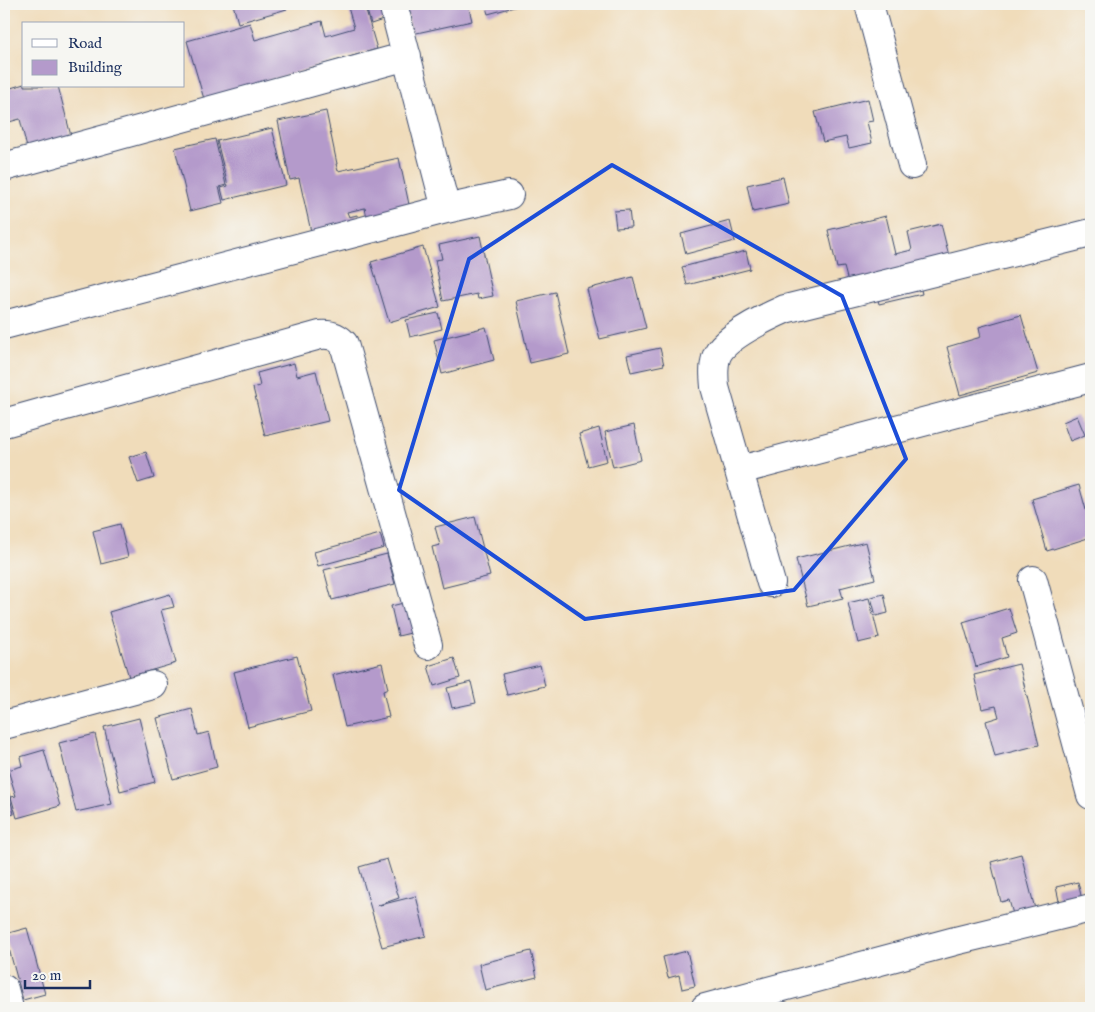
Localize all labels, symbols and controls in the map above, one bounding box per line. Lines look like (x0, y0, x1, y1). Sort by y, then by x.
legend (22, 22, 185, 88)
text: Road (68, 34, 103, 53)
text: Building (68, 58, 123, 77)
scale bar (25, 957, 90, 989)
text: 20 m (32, 966, 62, 985)

